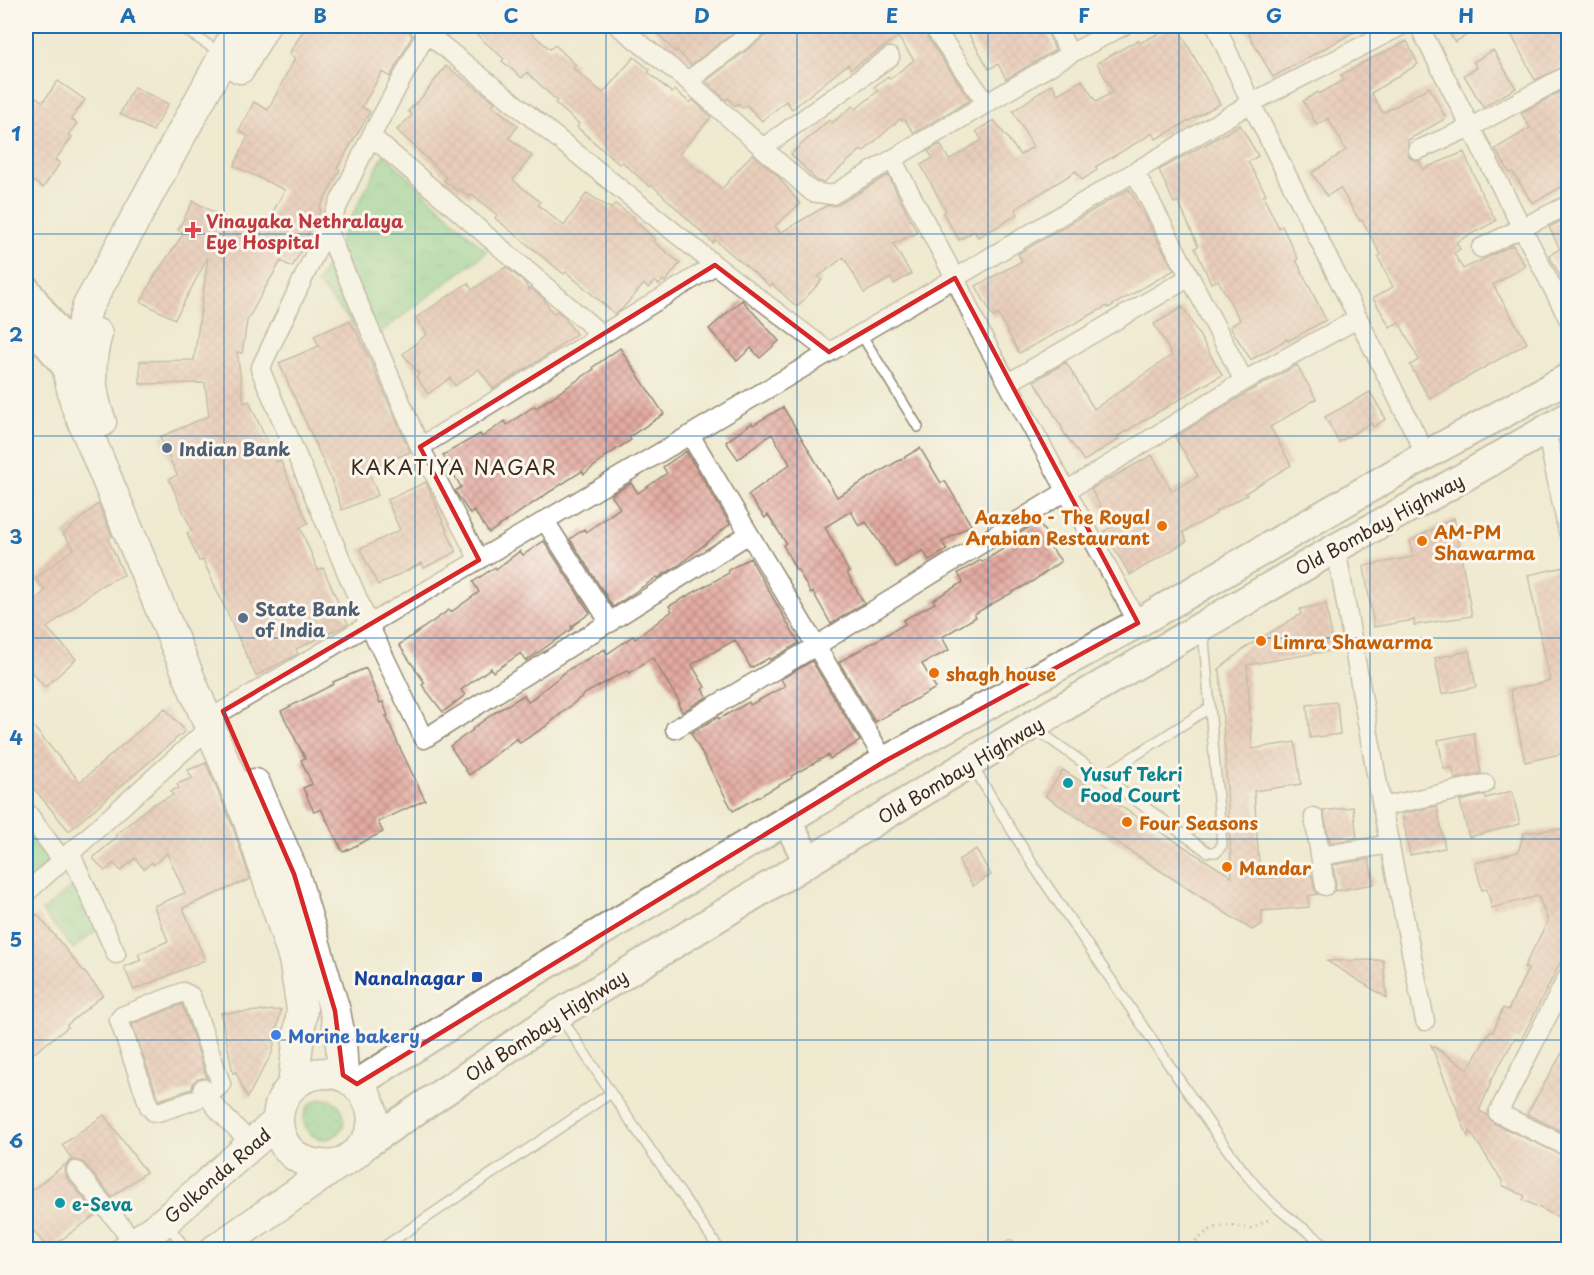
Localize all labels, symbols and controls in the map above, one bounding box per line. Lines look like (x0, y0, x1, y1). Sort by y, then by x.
text: A (120, 0, 136, 30)
text: B (313, 0, 327, 30)
text: C (503, 0, 519, 30)
text: D (694, 0, 710, 30)
text: E (886, 0, 898, 30)
text: F (1078, 0, 1090, 30)
text: G (1266, 0, 1282, 30)
text: H (1458, 0, 1474, 30)
text: 1 (11, 118, 21, 148)
place label: Vinayaka Nethralaya Eye Hospital (206, 207, 404, 255)
marker: Vinayaka Nethralaya Eye Hospital (184, 221, 202, 239)
text: 2 (9, 319, 23, 349)
place label: Indian Bank (179, 435, 290, 462)
marker: Indian Bank (160, 441, 174, 455)
district label: KAKATIYA NAGAR (350, 452, 558, 482)
street label: Old Bombay Highway (1290, 466, 1468, 582)
place label: Aazebo - The Royal Arabian Restaurant (966, 503, 1150, 551)
place label: AM-PM Shawarma (1434, 518, 1536, 566)
marker: Aazebo - The Royal Arabian Restaurant (1155, 519, 1169, 533)
text: 3 (9, 521, 23, 551)
marker: AM-PM Shawarma (1415, 534, 1429, 548)
place label: State Bank of India (255, 595, 360, 643)
marker: State Bank of India (236, 611, 250, 625)
place label: Limra Shawarma (1273, 628, 1433, 655)
marker: Limra Shawarma (1254, 634, 1268, 648)
place label: shagh house (946, 660, 1056, 687)
marker: shagh house (927, 666, 941, 680)
street label: Old Bombay Highway (872, 710, 1048, 830)
text: 4 (9, 722, 23, 752)
place label: Yusuf Tekri Food Court (1080, 760, 1182, 808)
marker: Yusuf Tekri Food Court (1061, 776, 1075, 790)
place label: Four Seasons (1139, 809, 1258, 836)
marker: Four Seasons (1120, 815, 1134, 829)
place label: Mandar (1239, 854, 1312, 881)
marker: Mandar (1220, 860, 1234, 874)
text: 5 (10, 924, 22, 954)
street label: Old Bombay Highway (459, 962, 633, 1088)
place label: Nanalnagar (354, 964, 466, 991)
marker: Nanalnagar (470, 970, 484, 984)
place label: Morine bakery (288, 1022, 420, 1049)
marker: Morine bakery (269, 1028, 283, 1042)
street label: Golkonda Road (158, 1121, 276, 1229)
text: 6 (9, 1125, 23, 1155)
place label: e-Seva (72, 1190, 134, 1217)
marker: e-Seva (53, 1196, 67, 1210)

